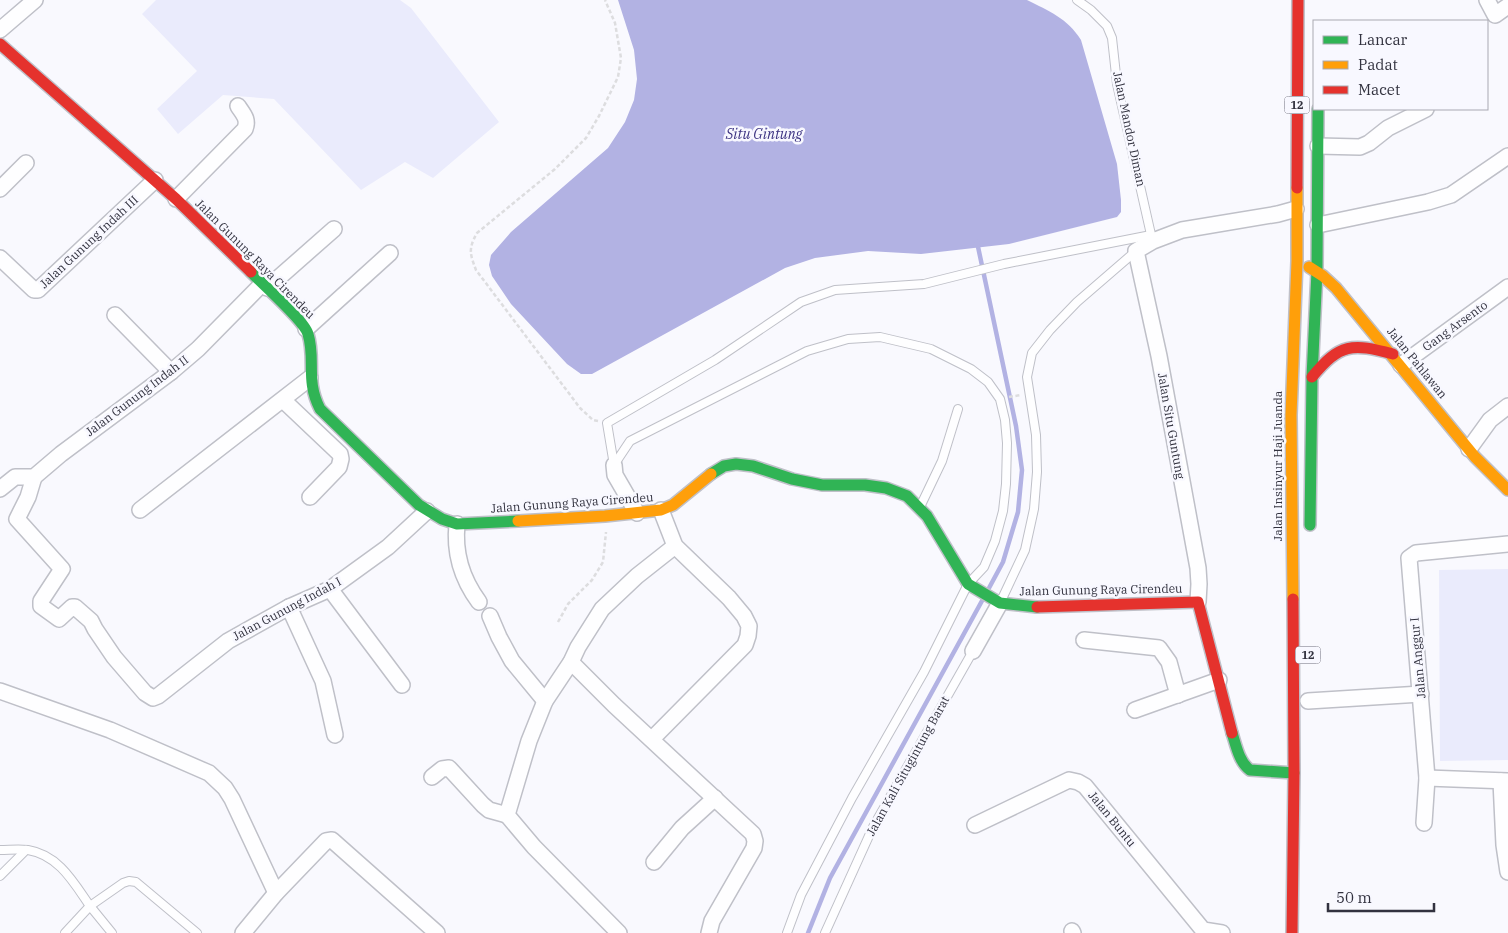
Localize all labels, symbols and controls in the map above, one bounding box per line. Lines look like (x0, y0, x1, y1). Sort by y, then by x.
legend (1313, 20, 1488, 110)
text: Lancar (1358, 30, 1408, 49)
text: Padat (1358, 55, 1398, 74)
street label: Jalan Mandor Diman (1110, 70, 1149, 188)
text: Macet (1358, 80, 1400, 99)
road number: 12 (1284, 96, 1310, 114)
water label: Situ Gintung (725, 125, 803, 143)
street label: Jalan Gunung Indah III (36, 192, 141, 291)
street label: Jalan Gunung Raya Cirendeu (192, 196, 319, 322)
street label: Gang Arsento (1419, 297, 1490, 354)
street label: Jalan Pahlawan (1384, 324, 1451, 402)
street label: Jalan Gunung Indah II (82, 352, 191, 439)
street label: Jalan Situ Guntung (1155, 372, 1188, 481)
street label: Jalan Insinyur Haji Juanda (1270, 390, 1285, 541)
street label: Jalan Gunung Raya Cirendeu (490, 489, 654, 516)
street label: Jalan Gunung Indah I (230, 574, 344, 644)
street label: Jalan Gunung Raya Cirendeu (1019, 581, 1183, 598)
street label: Jalan Anggur I (1406, 617, 1429, 699)
road number: 12 (1296, 646, 1320, 664)
street label: Jalan Kali Situgintung Barat (863, 693, 952, 838)
street label: Jalan Buntu (1085, 788, 1140, 850)
scale bar (1328, 880, 1434, 912)
text: 50 m (1336, 888, 1372, 907)

